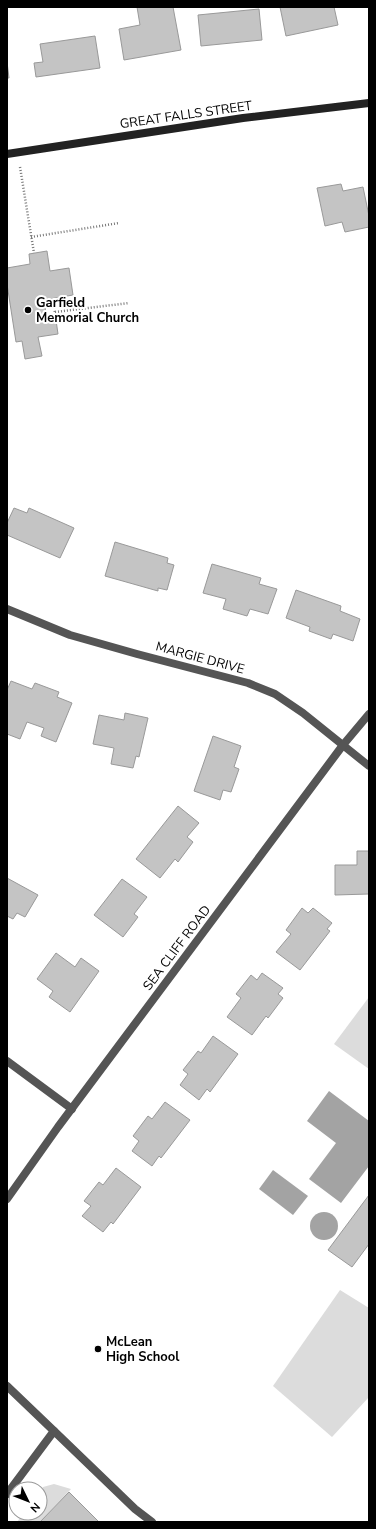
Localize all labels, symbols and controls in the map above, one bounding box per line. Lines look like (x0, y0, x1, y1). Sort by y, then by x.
street label: GREAT FALLS STREET (119, 97, 253, 133)
place label: Garfield Memorial Church (36, 294, 139, 327)
marker: Garfield Memorial Church (23, 305, 33, 315)
street label: MARGIE DRIVE (154, 638, 246, 678)
street label: SEA CLIFF ROAD (139, 902, 215, 994)
place label: McLean High School (106, 1333, 180, 1366)
marker: McLean High School (93, 1344, 103, 1354)
north arrow (8, 1481, 48, 1521)
text: N (27, 1499, 43, 1516)

